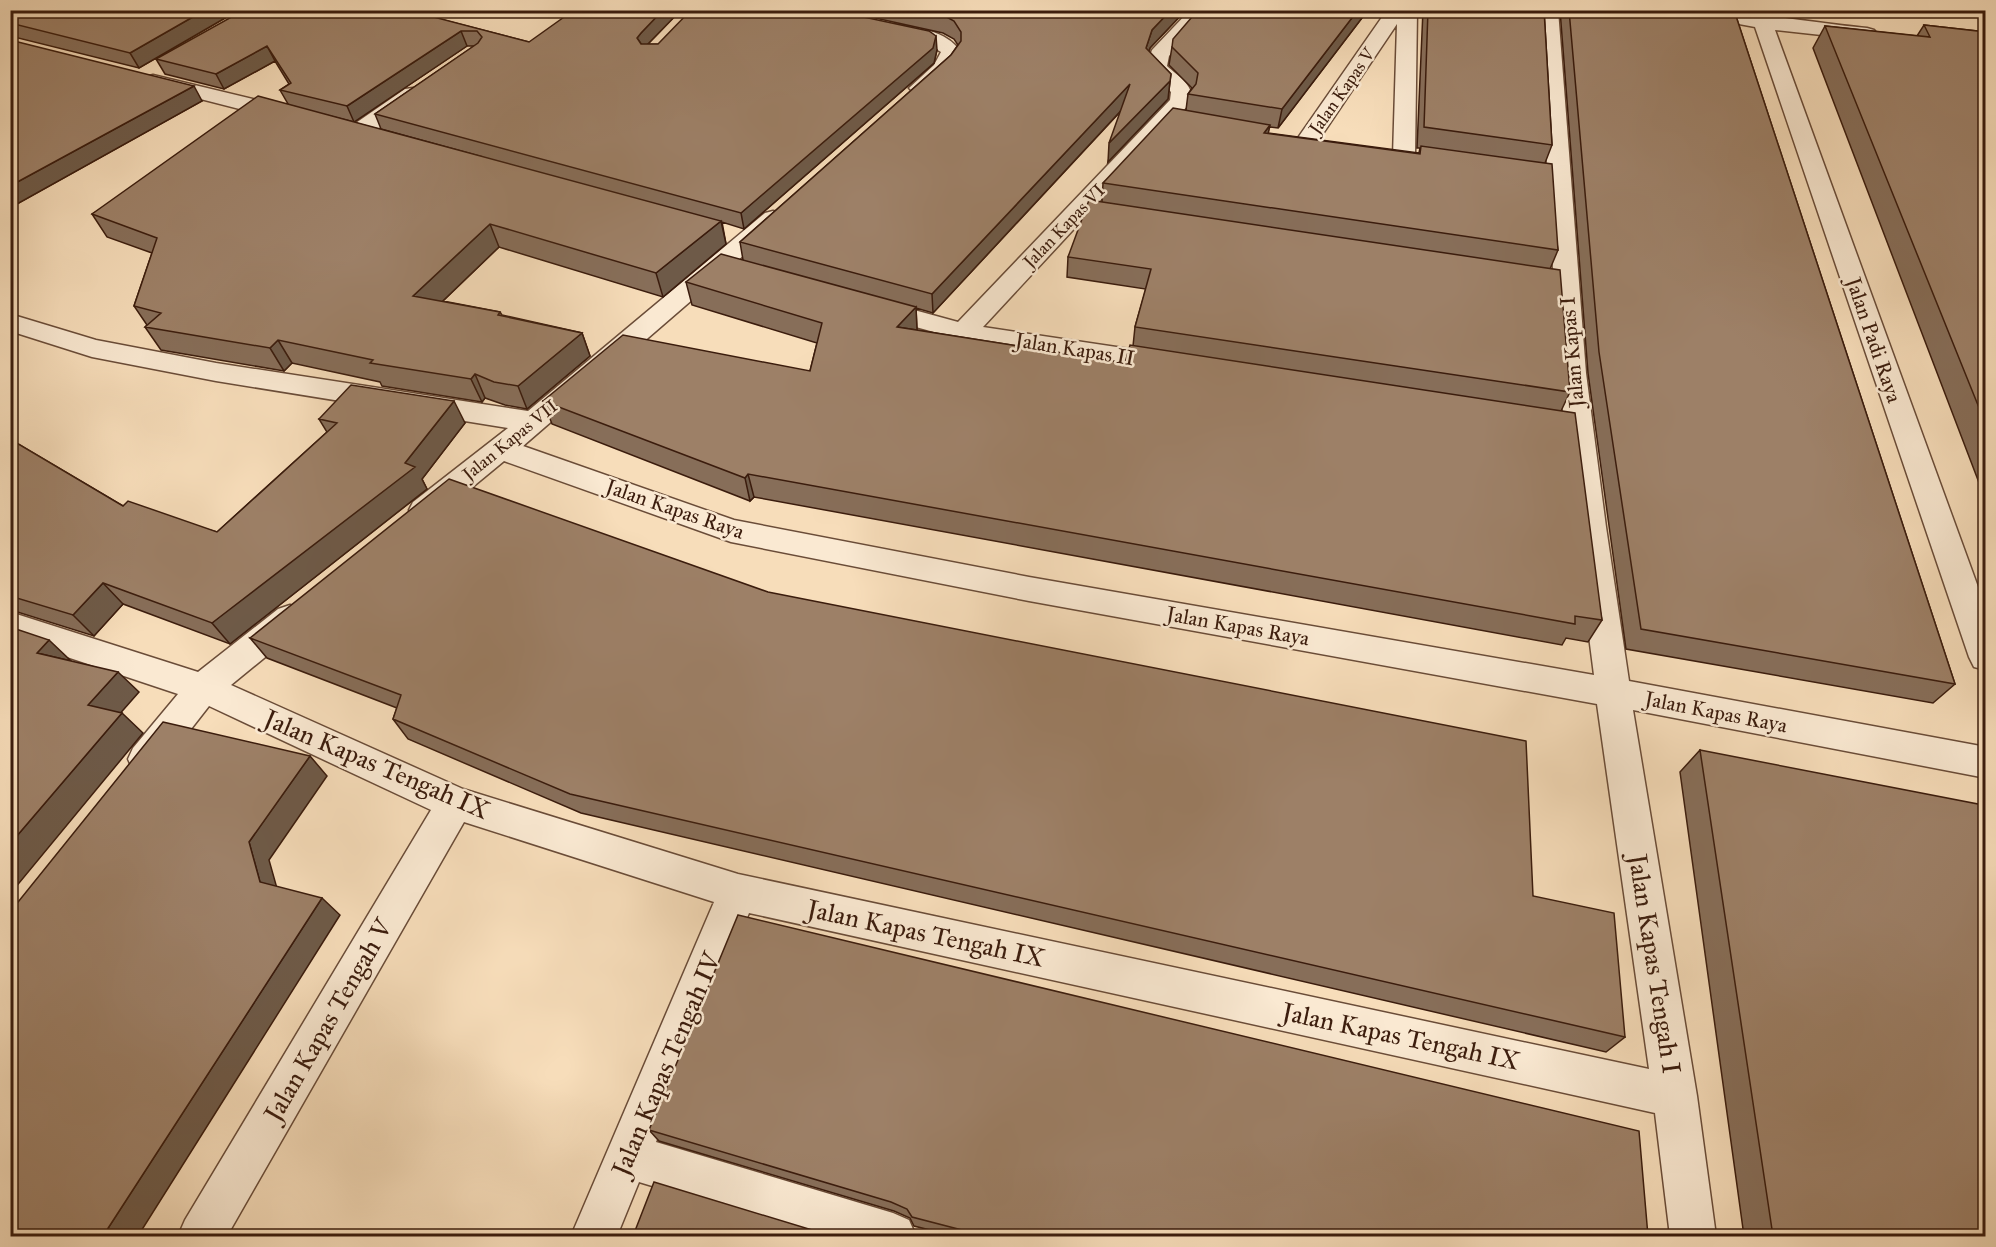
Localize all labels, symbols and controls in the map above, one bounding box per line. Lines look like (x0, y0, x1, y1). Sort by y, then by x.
street label: Jalan Kapas V (1303, 42, 1381, 141)
street label: Jalan Kapas VI (1017, 179, 1110, 275)
street label: Jalan Padi Raya (1840, 272, 1908, 406)
street label: Jalan Kapas I (1554, 295, 1590, 411)
street label: Jalan Kapas II (1011, 326, 1137, 371)
street label: Jalan Kapas VII (456, 395, 563, 487)
street label: Jalan Kapas Raya (600, 473, 748, 545)
street label: Jalan Kapas Raya (1163, 600, 1312, 651)
street label: Jalan Kapas Raya (1641, 685, 1790, 739)
street label: Jalan Kapas Tengah IX (257, 701, 495, 826)
street label: Jalan Kapas Tengah I (1621, 849, 1688, 1076)
street label: Jalan Kapas Tengah IX (801, 892, 1048, 974)
street label: Jalan Kapas Tengah V (255, 912, 400, 1130)
street label: Jalan Kapas Tengah IV (603, 946, 728, 1183)
street label: Jalan Kapas Tengah IX (1276, 995, 1523, 1077)

